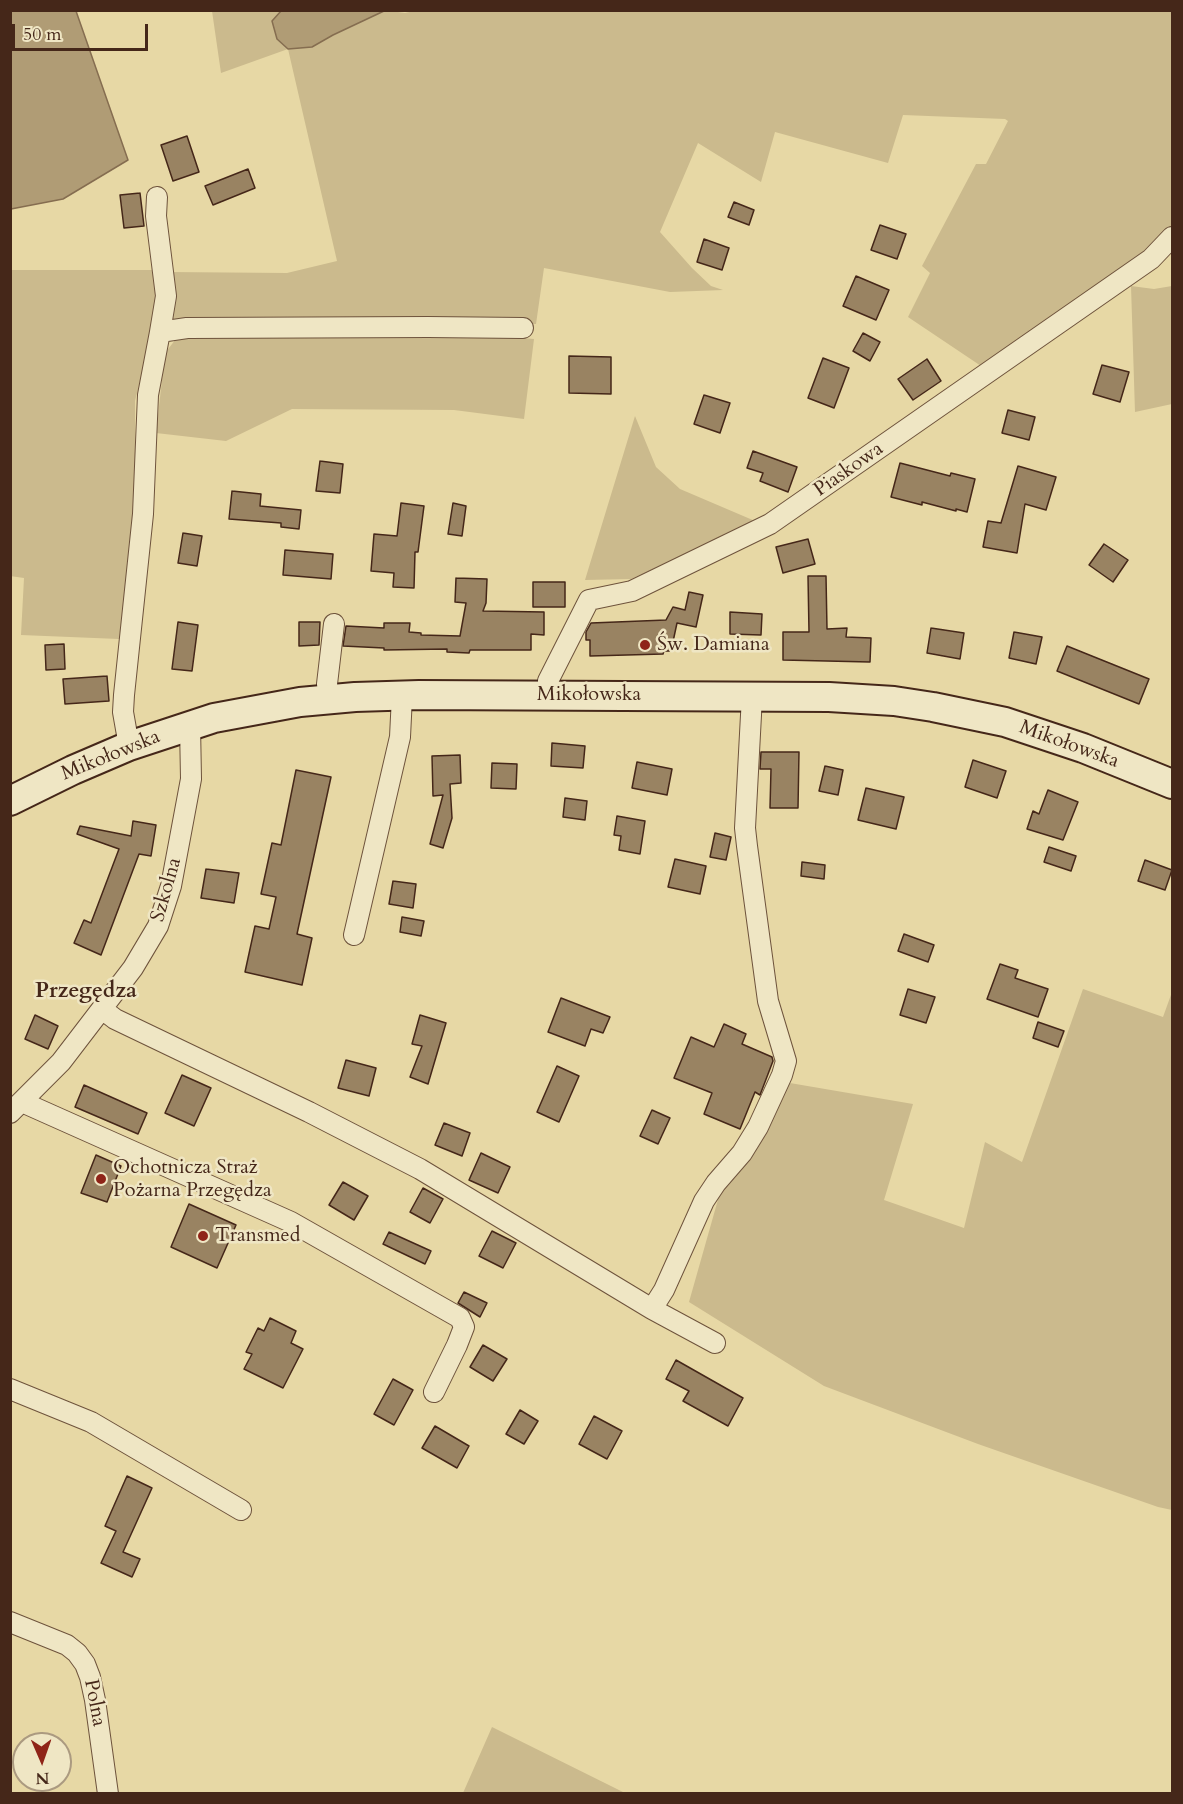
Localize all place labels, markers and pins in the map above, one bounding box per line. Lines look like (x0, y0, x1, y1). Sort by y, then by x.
place label: Św. Damiana (657, 633, 770, 657)
marker: Św. Damiana (638, 638, 652, 652)
place label: Ochotnicza Straż Pożarna Przegędza (113, 1156, 272, 1203)
marker: Ochotnicza Straż Pożarna Przegędza (94, 1172, 108, 1186)
place label: Transmed (215, 1224, 300, 1248)
marker: Transmed (196, 1229, 210, 1243)

